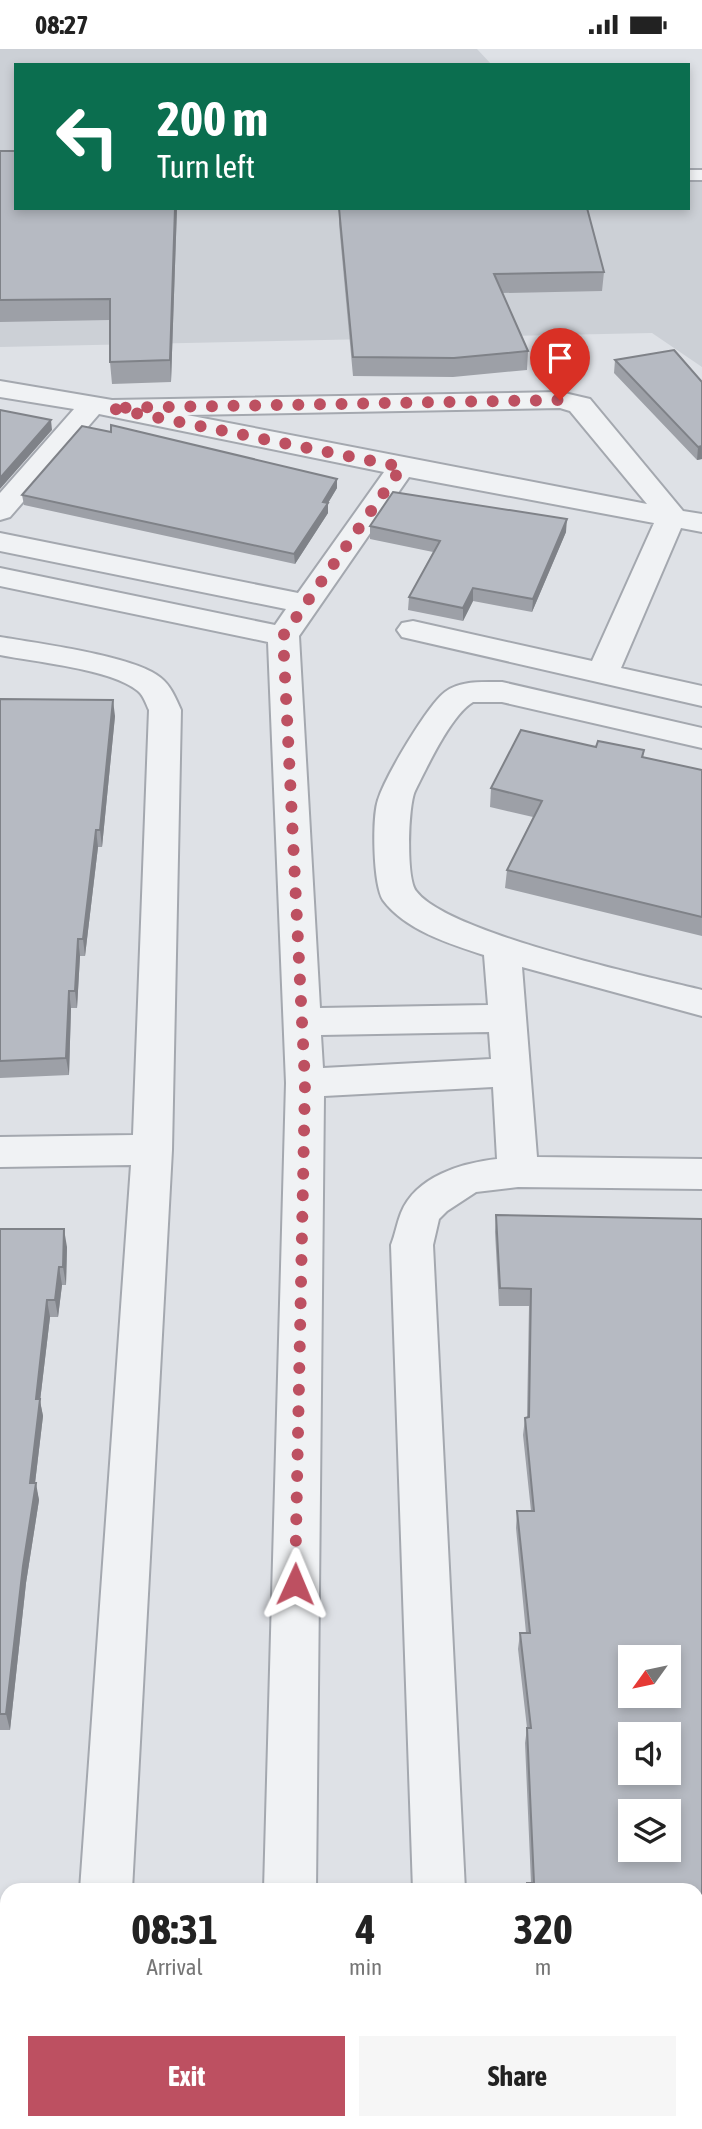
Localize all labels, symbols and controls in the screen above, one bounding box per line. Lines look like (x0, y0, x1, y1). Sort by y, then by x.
text: 08:27 (35, 10, 89, 40)
text: 200 m (157, 90, 268, 146)
icon: left (42, 91, 133, 182)
text: Turn left (157, 148, 255, 185)
pin (530, 328, 590, 400)
icon: arrive (541, 339, 579, 377)
position arrow (258, 1547, 332, 1621)
north arrow (618, 1645, 681, 1708)
map controls (618, 1645, 681, 1862)
button: sound (618, 1722, 681, 1785)
button: layers (618, 1799, 681, 1862)
text: 08:31 (131, 1905, 218, 1953)
text: 4 (356, 1905, 375, 1953)
text: 320 (513, 1905, 573, 1953)
text: Arrival (146, 1954, 203, 1980)
text: min (349, 1954, 382, 1980)
text: m (535, 1954, 551, 1980)
button: Exit (28, 2036, 345, 2116)
button: Share (359, 2036, 676, 2116)

